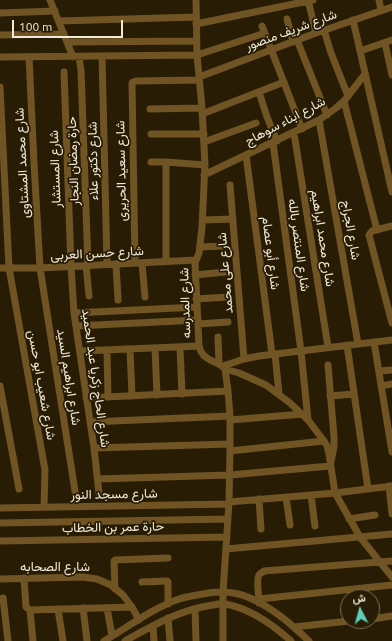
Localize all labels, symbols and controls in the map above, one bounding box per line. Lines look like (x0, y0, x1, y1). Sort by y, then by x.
street label: شارع شريف منصور (243, 6, 339, 54)
scale bar (14, 12, 125, 38)
text: 100 m (19, 20, 52, 33)
street label: شارع ابناء سوهاج (242, 93, 328, 149)
street label: شارع محمد المشتاوى (11, 107, 33, 219)
street label: حارة رمضان النجار (64, 116, 82, 206)
street label: شارع سعيد الحريرى (112, 120, 130, 222)
street label: شارع دكتور علاء (85, 122, 101, 200)
street label: شارع المستشار (46, 130, 64, 208)
street label: شارع محمد ابراهيم (308, 188, 338, 288)
street label: شارع المنتصر بالله (285, 198, 313, 292)
street label: شارع الجراج (338, 199, 364, 261)
street label: شارع أبو عصام (259, 215, 283, 291)
street label: شارع على محمد (214, 232, 236, 314)
street label: شارع حسن العربى (50, 243, 144, 263)
street label: شارع المدرسه (176, 267, 194, 339)
street label: شارع الحاج زكريا عبد الحميد (79, 308, 113, 448)
street label: شارع ابراهيم السيد (54, 328, 84, 426)
street label: شارع شعيب ابو حسن (25, 329, 59, 441)
street label: شارع مسجد النور (70, 485, 158, 503)
street label: حارة عمر بن الخطاب (62, 518, 164, 536)
street label: شارع الصحابه (20, 559, 90, 575)
north arrow (340, 589, 380, 629)
text: ش (352, 591, 366, 605)

